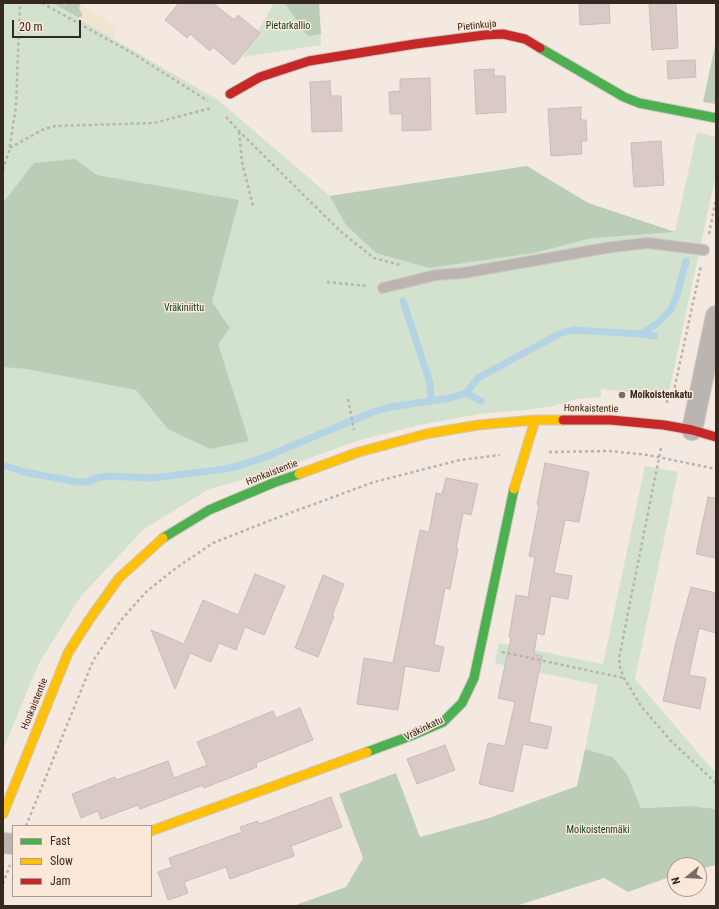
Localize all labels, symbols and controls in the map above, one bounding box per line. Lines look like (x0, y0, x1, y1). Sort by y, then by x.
scale bar (14, 12, 83, 38)
street label: Pietinkuja (457, 18, 497, 34)
text: 20 m (19, 20, 43, 34)
park label: Pietarkallio (266, 20, 310, 32)
park label: Vräkiniittu (164, 302, 204, 314)
place label: Moikoistenkatu (630, 389, 692, 401)
marker: Moikoistenkatu (617, 390, 627, 400)
street label: Honkaistentie (564, 403, 618, 415)
street label: Honkaistentie (244, 458, 300, 488)
street label: Honkaistentie (19, 676, 51, 732)
street label: Vräkinkatu (403, 714, 445, 744)
park label: Moikoistenmäki (567, 824, 629, 836)
legend (12, 825, 152, 897)
text: Fast (50, 834, 70, 848)
text: Slow (50, 854, 73, 868)
north arrow (667, 857, 707, 897)
text: Jam (50, 874, 71, 888)
text: N (669, 875, 683, 886)

